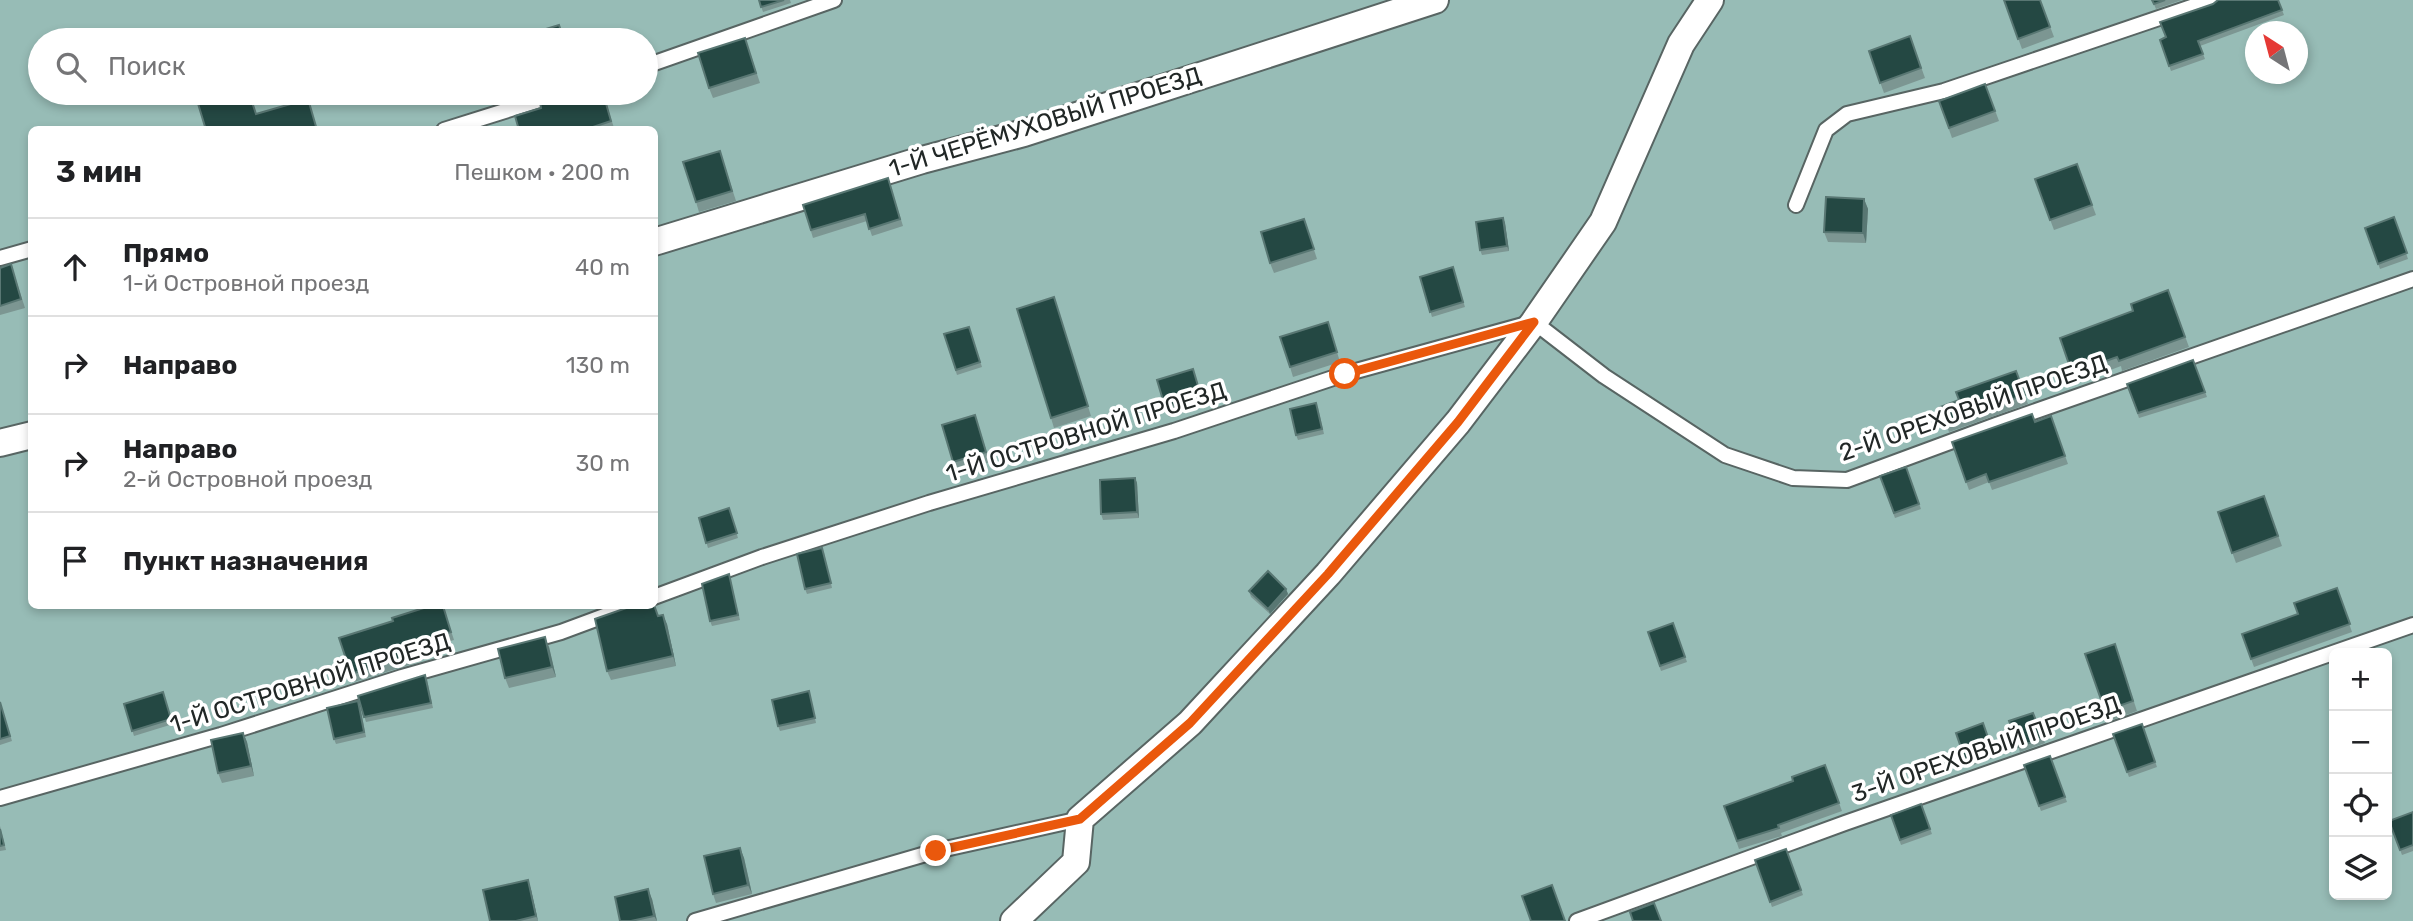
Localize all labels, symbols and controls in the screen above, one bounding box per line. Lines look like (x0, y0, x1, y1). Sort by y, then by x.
north arrow (2245, 21, 2308, 84)
search box (28, 28, 658, 105)
icon: search (52, 48, 90, 86)
text: Поиск (108, 51, 186, 82)
street label: 1-Й ЧЕРЁМУХОВЫЙ ПРОЕЗД (886, 61, 1204, 183)
text: 3 мин (56, 154, 142, 190)
text: Пешком · 200 m (454, 158, 630, 186)
text: Прямо (123, 238, 209, 269)
icon: ahead (56, 248, 94, 286)
text: 40 m (575, 253, 630, 281)
text: 1-й Островной проезд (123, 269, 369, 297)
icon: right (56, 346, 94, 384)
street label: 2-Й ОРЕХОВЫЙ ПРОЕЗД (1836, 349, 2110, 467)
text: Направо (123, 350, 237, 381)
text: 130 m (566, 351, 630, 379)
route start (1329, 358, 1360, 389)
street label: 1-Й ОСТРОВНОЙ ПРОЕЗД (943, 376, 1229, 488)
text: Направо (123, 434, 237, 465)
icon: right (56, 444, 94, 482)
text: 30 m (575, 449, 630, 477)
text: 2-й Островной проезд (123, 465, 372, 493)
icon: arrive (56, 542, 94, 580)
text: Пункт назначения (123, 546, 368, 577)
street label: 1-Й ОСТРОВНОЙ ПРОЕЗД (167, 627, 453, 739)
map controls (2329, 648, 2392, 900)
button: + (2329, 648, 2392, 711)
street label: 3-Й ОРЕХОВЫЙ ПРОЕЗД (1848, 690, 2124, 808)
button: − (2329, 711, 2392, 774)
button: locate (2329, 774, 2392, 837)
route end (920, 835, 951, 866)
button: layers (2329, 837, 2392, 900)

